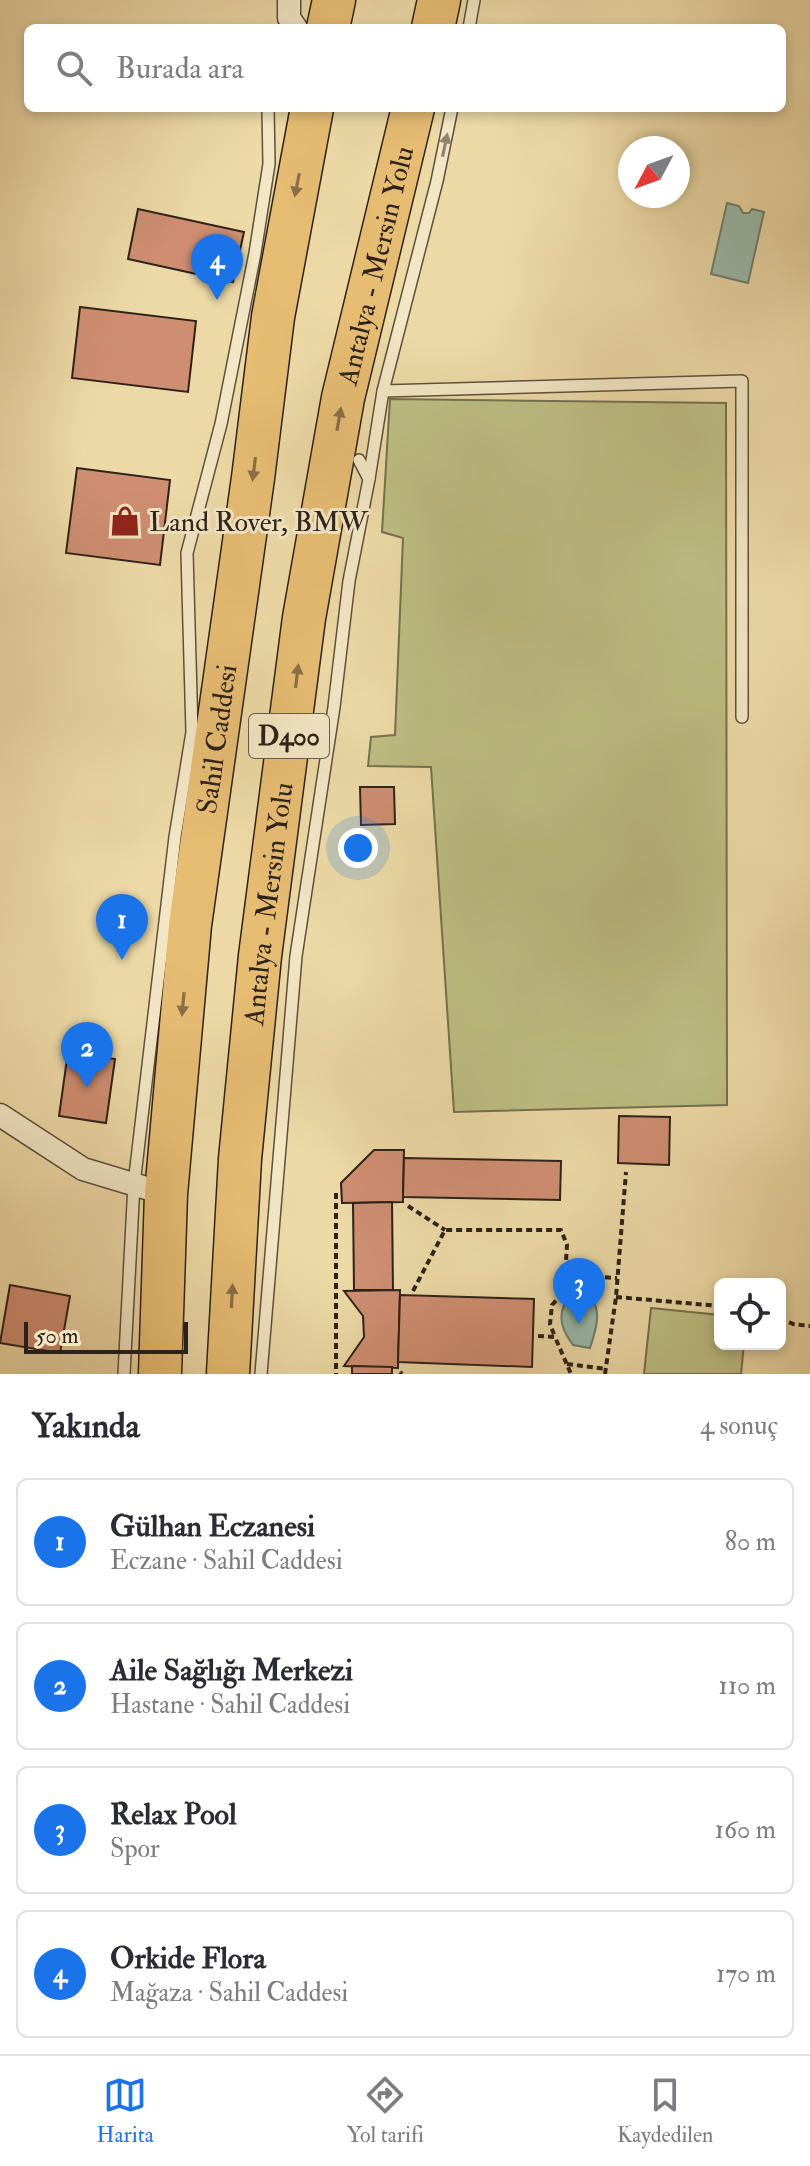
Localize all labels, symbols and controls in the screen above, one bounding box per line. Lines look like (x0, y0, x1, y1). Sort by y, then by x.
search box (24, 24, 786, 112)
icon: search (52, 46, 96, 90)
text: Burada ara (116, 50, 244, 87)
one-way arrow (439, 132, 452, 157)
north arrow (618, 136, 690, 208)
street label: Antalya - Mersin Yolu (331, 143, 422, 390)
one-way arrow (291, 172, 303, 197)
pin: 4 (191, 234, 243, 300)
one-way arrow (334, 407, 346, 432)
one-way arrow (247, 457, 260, 482)
shop icon: Land Rover, BMW (108, 504, 142, 538)
place label: Land Rover, BMW (149, 505, 369, 540)
street label: Sahil Caddesi (190, 662, 246, 816)
one-way arrow (290, 663, 303, 688)
road number: D400 (249, 714, 329, 758)
street label: Antalya - Mersin Yolu (237, 780, 301, 1028)
your location (338, 828, 378, 868)
pin: 1 (96, 894, 148, 960)
one-way arrow (176, 992, 189, 1017)
pin: 2 (61, 1022, 113, 1088)
pin: 3 (553, 1258, 605, 1324)
map controls (714, 1278, 786, 1350)
button: locate (714, 1278, 786, 1350)
one-way arrow (226, 1283, 239, 1308)
scale bar (24, 1318, 188, 1354)
text: 50 m (36, 1322, 78, 1350)
text: Yakında (32, 1405, 140, 1448)
text: 4 sonuç (700, 1410, 778, 1442)
text: Gülhan Eczanesi (110, 1508, 315, 1545)
text: 1 (55, 1526, 65, 1558)
text: 80 m (725, 1526, 776, 1558)
text: Eczane · Sahil Caddesi (110, 1545, 343, 1577)
text: Aile Sağlığı Merkezi (110, 1652, 353, 1689)
text: 2 (53, 1670, 67, 1702)
text: 110 m (719, 1670, 776, 1702)
text: Hastane · Sahil Caddesi (110, 1689, 350, 1721)
text: Relax Pool (110, 1796, 237, 1833)
text: 3 (55, 1814, 65, 1846)
text: 160 m (715, 1814, 776, 1846)
text: Spor (110, 1833, 160, 1865)
text: Orkide Flora (110, 1940, 266, 1977)
text: 4 (53, 1958, 67, 1990)
text: 170 m (716, 1958, 776, 1990)
text: Mağaza · Sahil Caddesi (110, 1977, 348, 2009)
tab: Harita (97, 2073, 154, 2149)
tab: Yol tarifi (347, 2073, 424, 2149)
tab: Kaydedilen (617, 2073, 713, 2149)

